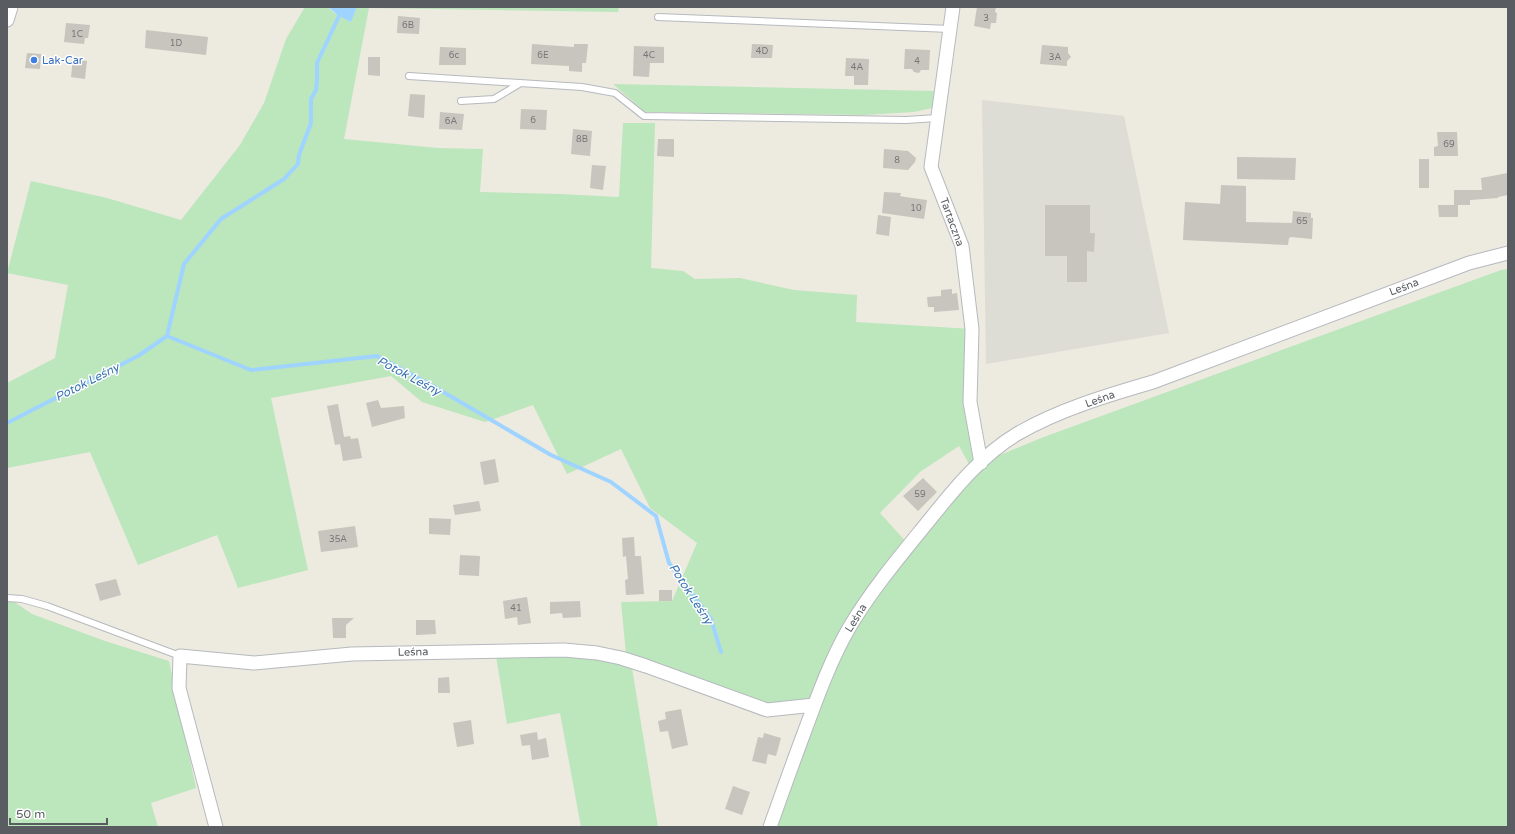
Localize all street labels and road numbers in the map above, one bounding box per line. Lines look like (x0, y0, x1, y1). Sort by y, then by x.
street label: Tartaczna (937, 196, 967, 248)
street label: Leśna (1387, 275, 1421, 299)
street label: Leśna (1083, 388, 1117, 410)
street label: Leśna (842, 602, 870, 634)
street label: Leśna (398, 645, 428, 659)

